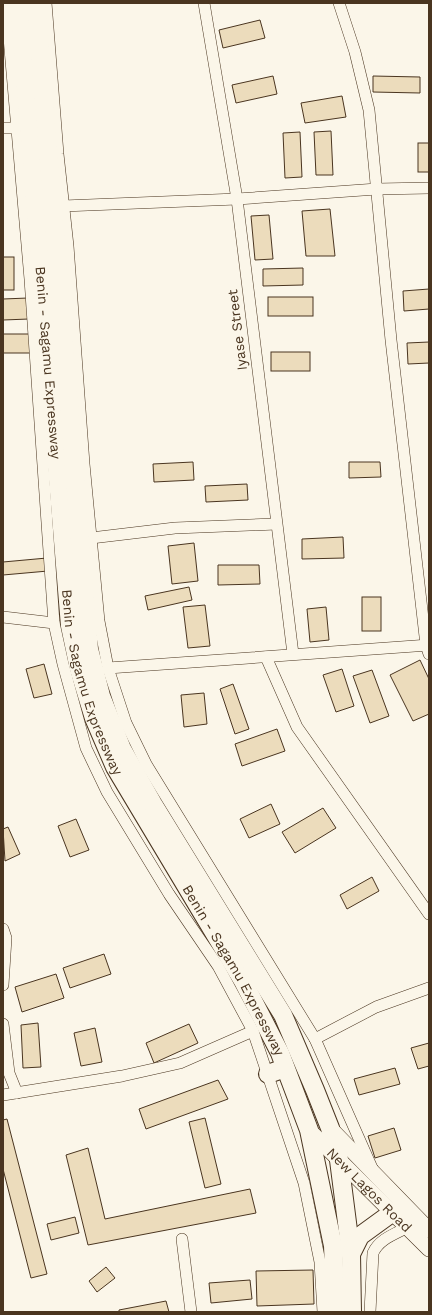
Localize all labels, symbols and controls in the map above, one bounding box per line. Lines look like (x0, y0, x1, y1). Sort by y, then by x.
street label: Benin - Sagamu Expressway (33, 266, 64, 461)
street label: Iyase Street (224, 288, 250, 371)
street label: Benin - Sagamu Expressway (59, 589, 126, 779)
street label: Benin - Sagamu Expressway (179, 882, 288, 1059)
street label: New Lagos Road (324, 1144, 415, 1235)

